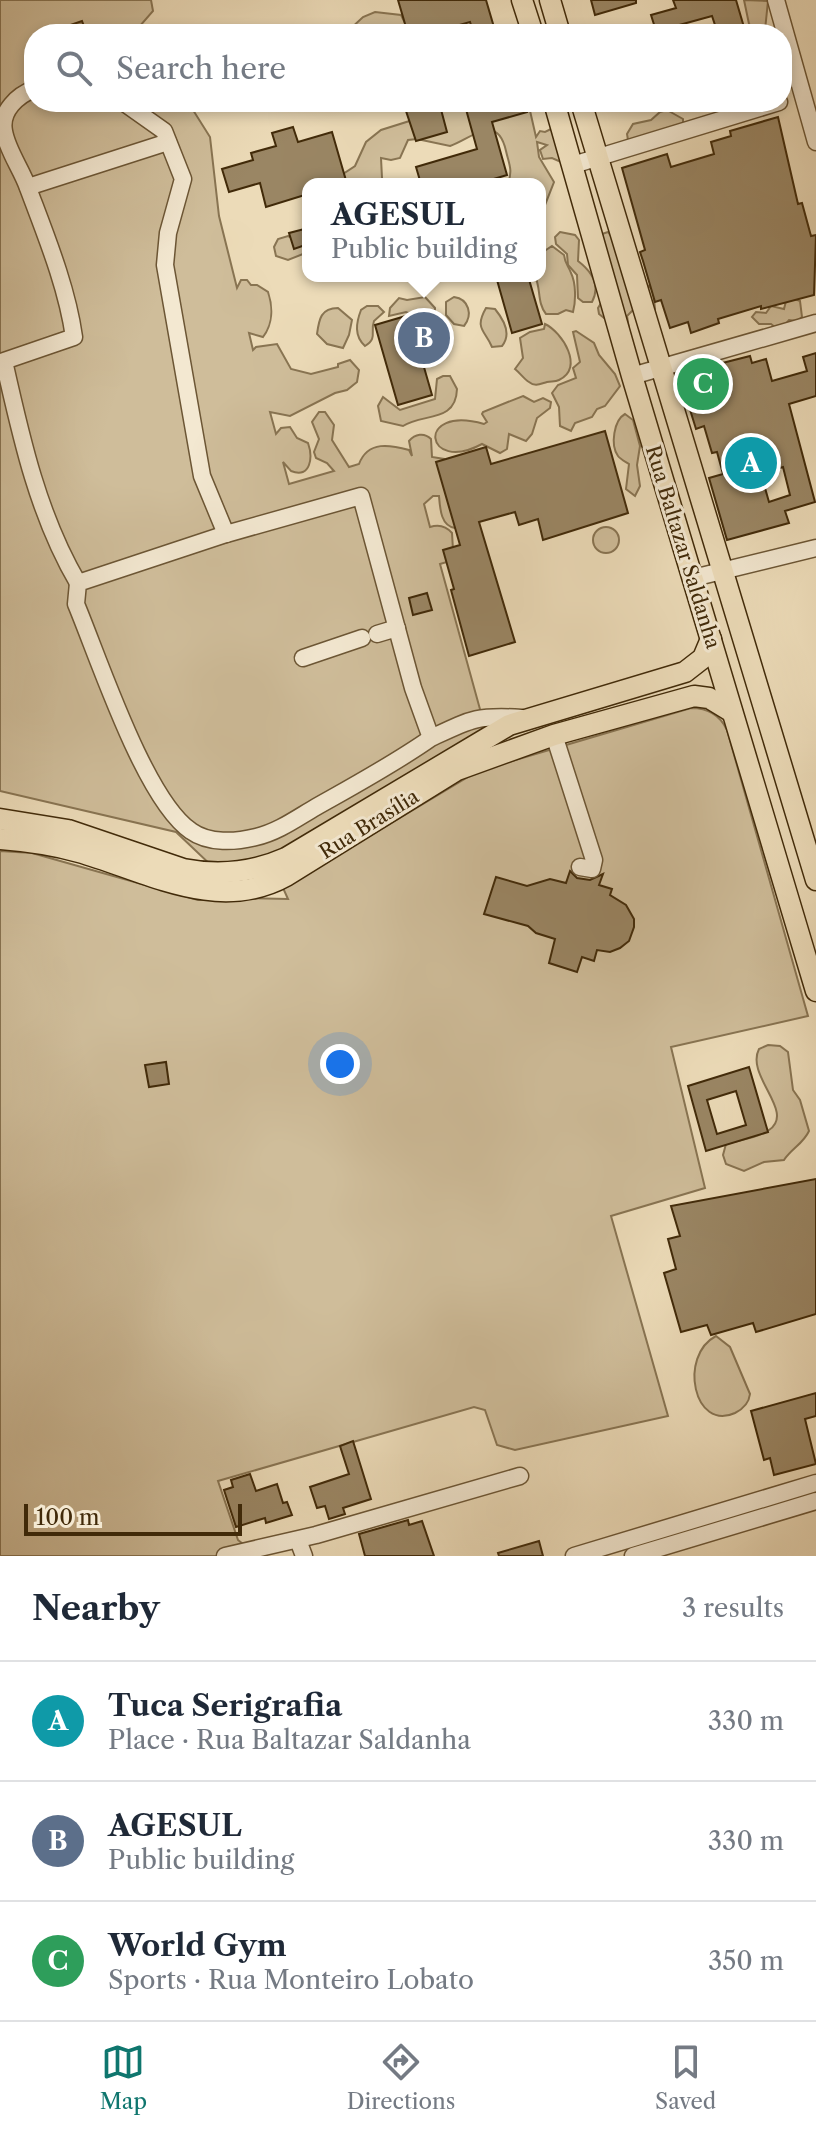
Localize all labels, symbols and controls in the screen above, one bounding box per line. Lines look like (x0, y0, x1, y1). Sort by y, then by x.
search box (24, 24, 792, 112)
icon: search (52, 46, 96, 90)
text: Search here (116, 50, 286, 87)
popup (302, 178, 546, 282)
text: AGESUL (331, 196, 465, 233)
text: Public building (331, 233, 517, 265)
pin: B (398, 308, 450, 368)
pin: C (677, 354, 729, 414)
pin: A (725, 433, 777, 493)
street label: Rua Baltazar Saldanha (641, 442, 726, 652)
street label: Rua Brasília (315, 784, 424, 864)
your location (320, 1044, 360, 1084)
scale bar (24, 1500, 242, 1536)
text: 100 m (36, 1504, 99, 1531)
text: Nearby (32, 1587, 160, 1629)
text: 3 results (682, 1592, 784, 1624)
text: Tuca Serigrafia (108, 1687, 342, 1724)
text: A (48, 1705, 68, 1737)
text: 330 m (708, 1705, 784, 1737)
text: Place · Rua Baltazar Saldanha (108, 1724, 471, 1756)
text: AGESUL (108, 1807, 242, 1844)
text: B (48, 1825, 68, 1857)
text: 330 m (708, 1825, 784, 1857)
text: Public building (108, 1844, 294, 1876)
text: World Gym (108, 1927, 287, 1964)
text: C (48, 1945, 68, 1977)
text: 350 m (708, 1945, 784, 1977)
text: Sports · Rua Monteiro Lobato (108, 1964, 474, 1996)
tab: Map (100, 2040, 147, 2115)
tab: Directions (347, 2040, 455, 2115)
tab: Saved (655, 2040, 716, 2115)

